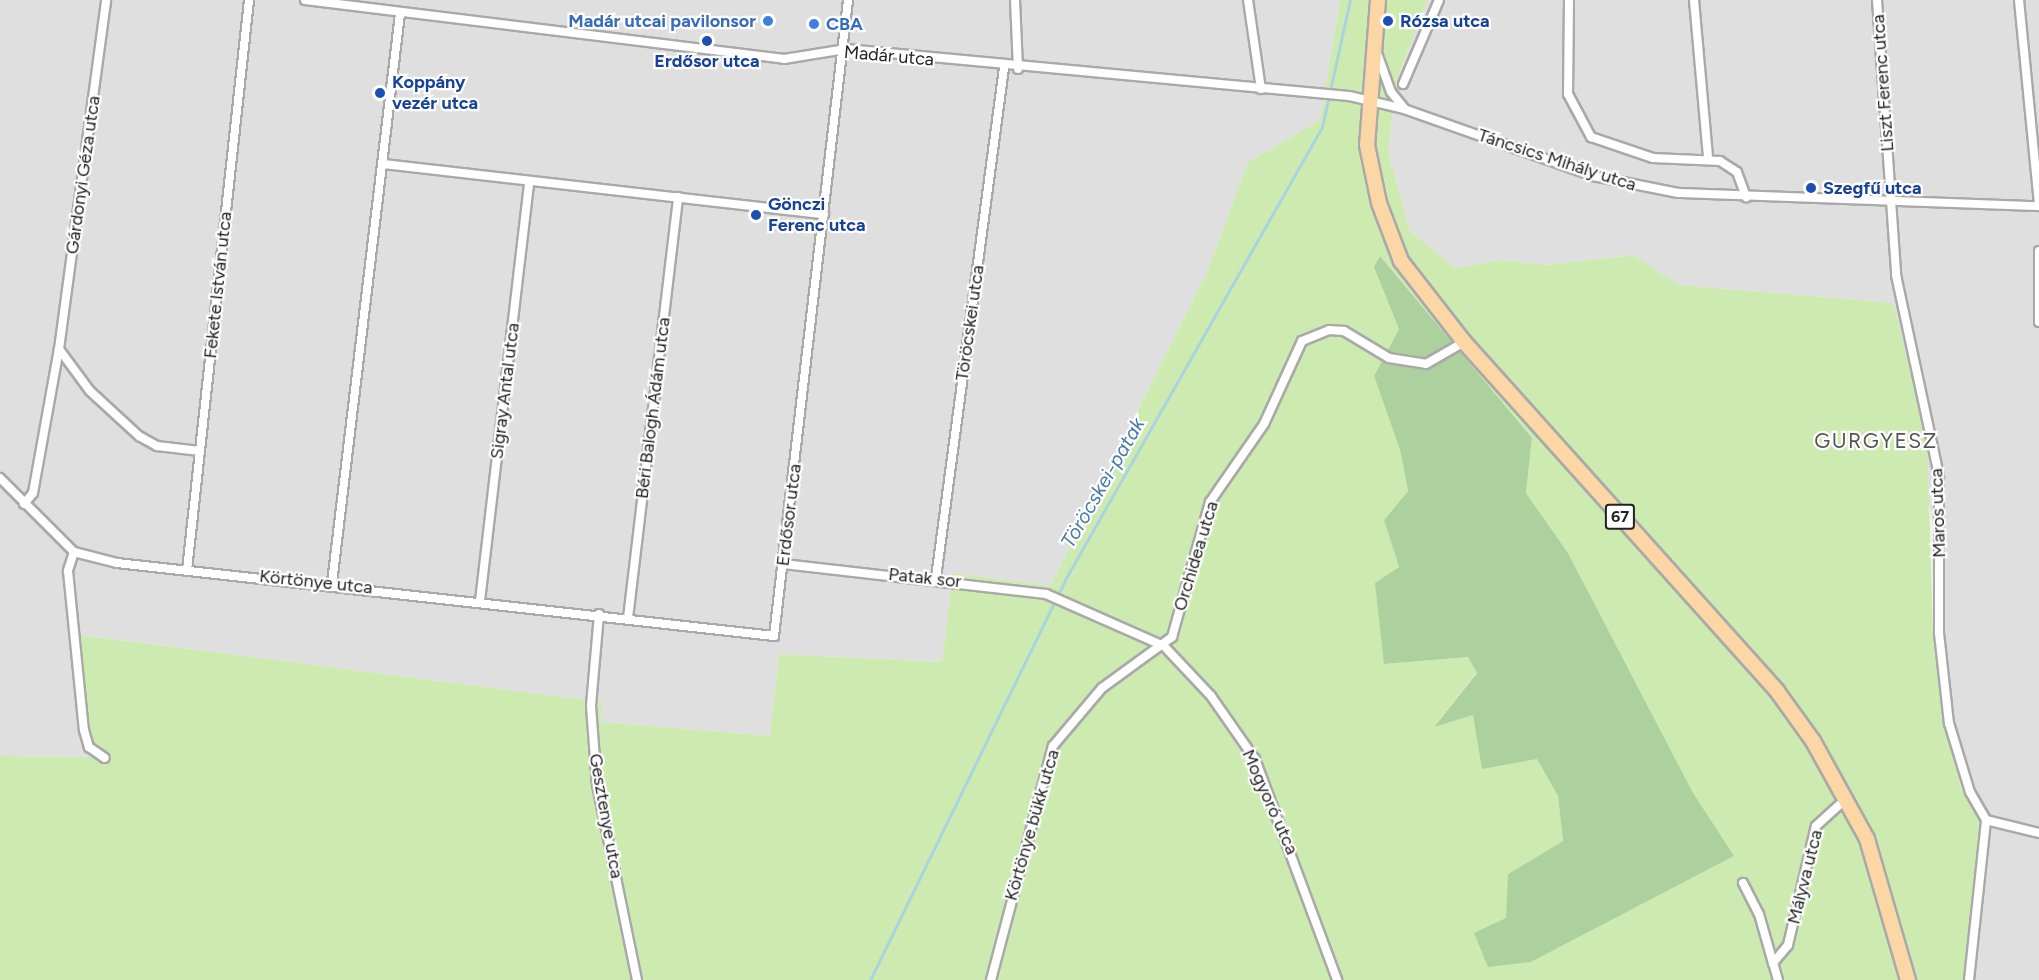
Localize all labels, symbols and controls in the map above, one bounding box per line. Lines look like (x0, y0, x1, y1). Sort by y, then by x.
place label: Madár utcai pavilonsor (568, 10, 756, 32)
place label: Rózsa utca (1400, 10, 1490, 32)
place label: CBA (826, 13, 863, 35)
marker: Madár utcai pavilonsor (761, 14, 775, 28)
marker: Rózsa utca (1381, 14, 1395, 28)
street label: Liszt Ferenc utca (1867, 14, 1899, 152)
marker: CBA (807, 17, 821, 31)
marker: Erdősor utca (700, 34, 714, 48)
street label: Madár utca (843, 41, 935, 71)
place label: Erdősor utca (654, 50, 760, 72)
place label: Koppány vezér utca (392, 72, 478, 115)
marker: Koppány vezér utca (373, 86, 387, 100)
street label: Gárdonyi Géza utca (61, 94, 105, 256)
street label: Táncsics Mihály utca (1475, 124, 1639, 196)
place label: Szegfű utca (1823, 177, 1922, 199)
marker: Szegfű utca (1804, 181, 1818, 195)
place label: Gönczi Ferenc utca (768, 194, 866, 236)
marker: Gönczi Ferenc utca (749, 208, 763, 222)
street label: Fekete István utca (200, 211, 236, 359)
street label: Töröcskei utca (951, 264, 989, 382)
street label: Béri Balogh Ádám utca (631, 316, 675, 500)
street label: Sigray Antal utca (486, 322, 524, 460)
water label: Töröcskei-patak (1056, 414, 1150, 552)
district label: GURGYESZ (1814, 428, 1938, 454)
street label: Erdősor utca (772, 463, 806, 567)
street label: Maros utca (1926, 468, 1950, 558)
street label: Orchidea utca (1169, 498, 1223, 614)
road number: 67 (1604, 504, 1636, 530)
street label: Patak sor (887, 563, 963, 593)
street label: Körtönye utca (258, 565, 374, 599)
street label: Mogyoró utca (1237, 746, 1303, 858)
street label: Körtönye bükk utca (1000, 747, 1064, 903)
street label: Gesztenye utca (584, 752, 628, 880)
street label: Mályva utca (1783, 828, 1827, 926)

